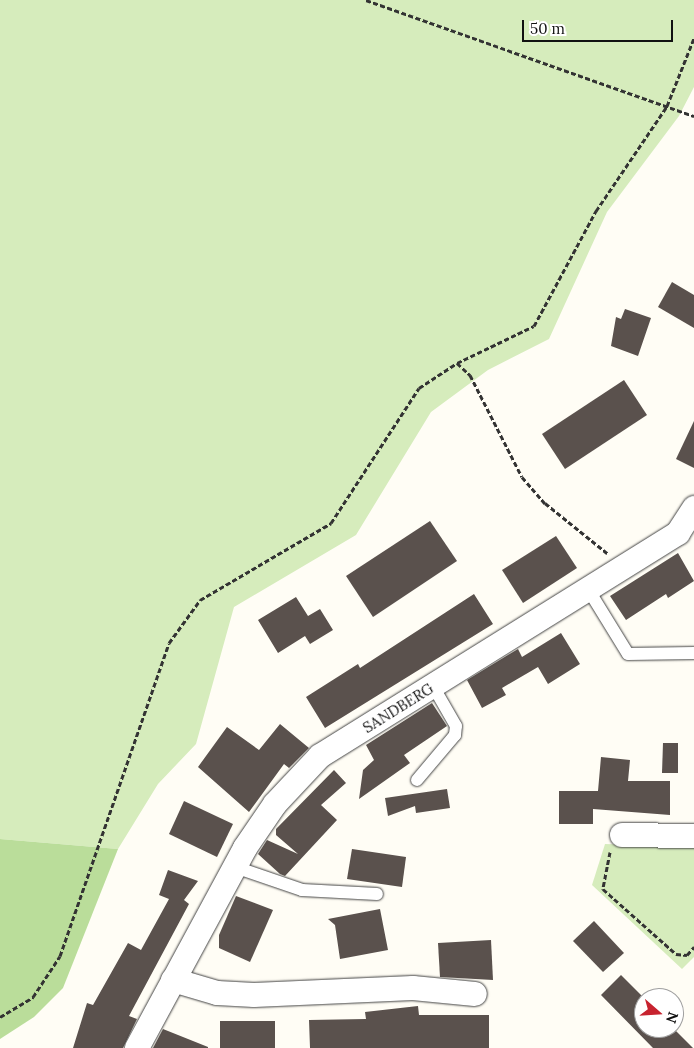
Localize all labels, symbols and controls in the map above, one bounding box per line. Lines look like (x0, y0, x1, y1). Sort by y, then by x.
scale bar (524, 10, 675, 42)
text: 50 m (530, 19, 565, 38)
street label: SANDBERG (359, 679, 437, 737)
north arrow (634, 988, 684, 1038)
text: N (662, 1010, 683, 1026)

